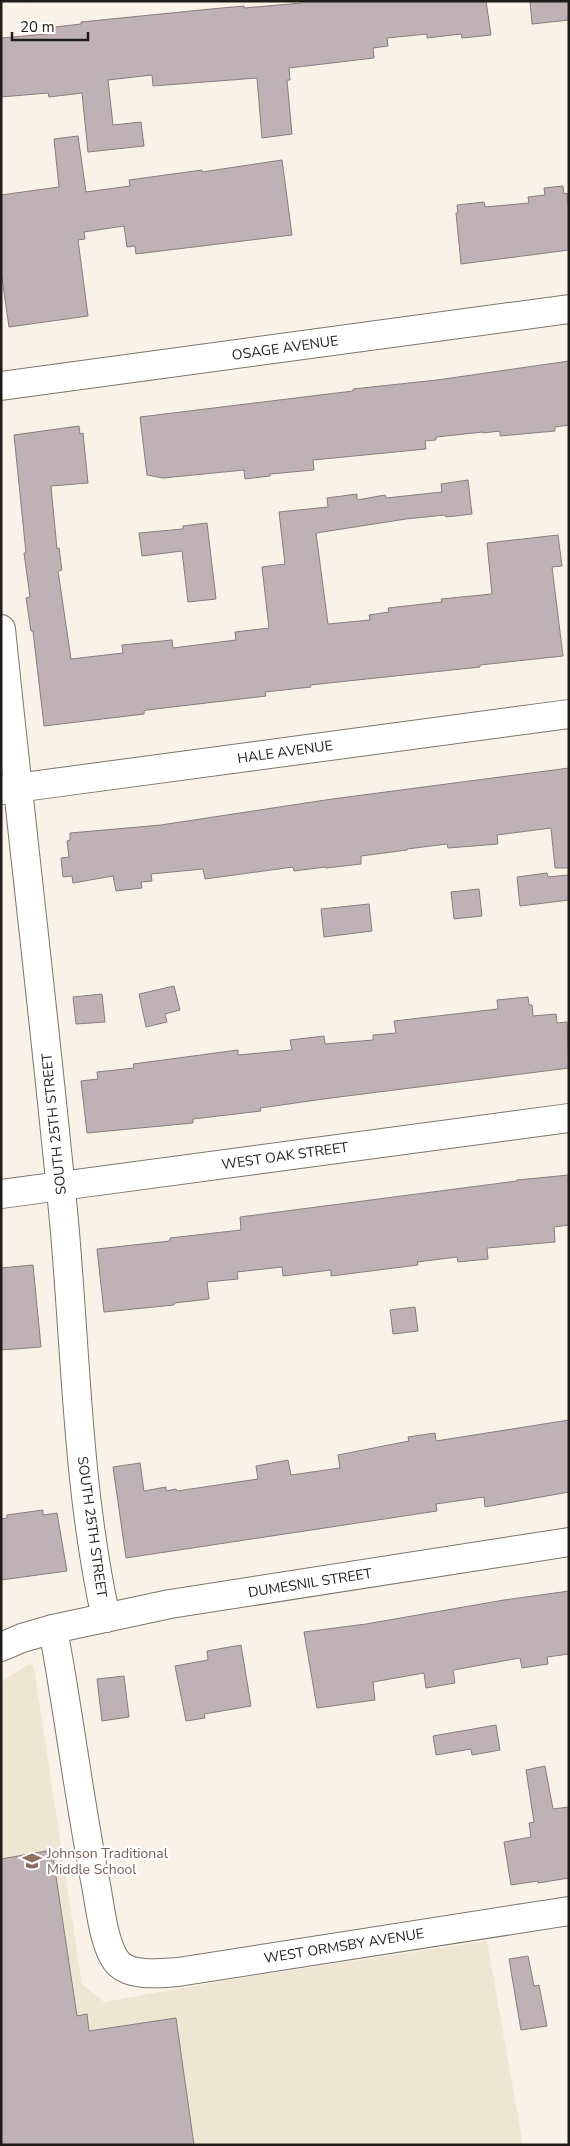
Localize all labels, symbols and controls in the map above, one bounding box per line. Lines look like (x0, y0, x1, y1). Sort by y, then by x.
scale bar (12, 10, 89, 42)
text: 20 m (20, 17, 55, 37)
street label: OSAGE AVENUE (231, 331, 339, 365)
street label: HALE AVENUE (236, 736, 334, 768)
street label: SOUTH 25TH STREET (37, 1052, 71, 1196)
street label: WEST OAK STREET (220, 1138, 350, 1174)
street label: SOUTH 25TH STREET (73, 1455, 111, 1599)
street label: DUMESNIL STREET (247, 1564, 374, 1602)
place label: Johnson Traditional Middle School (46, 1844, 169, 1879)
school or university icon: Johnson Traditional Middle School (21, 1850, 43, 1872)
street label: WEST ORMSBY AVENUE (263, 1924, 425, 1968)

